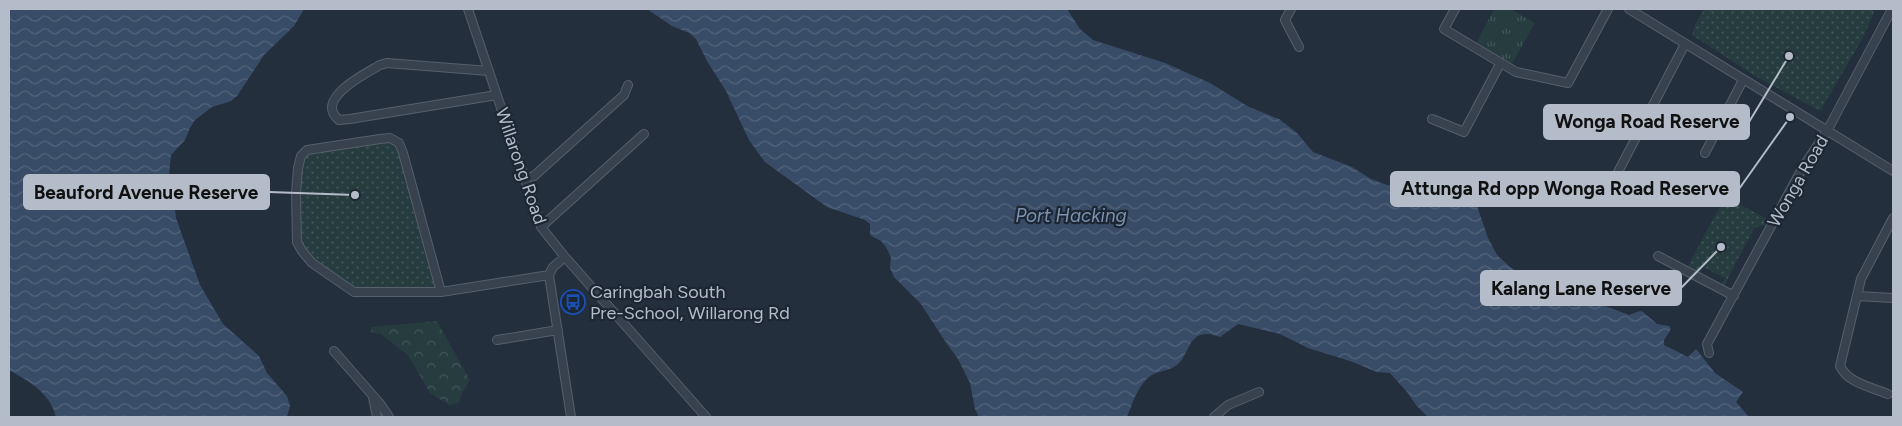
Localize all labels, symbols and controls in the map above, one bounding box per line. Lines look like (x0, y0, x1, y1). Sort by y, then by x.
street label: Willarong Road (491, 105, 551, 227)
callout: Wonga Road Reserve (1544, 105, 1749, 139)
text: Wonga Road Reserve (1554, 110, 1740, 133)
street label: Wonga Road (1763, 131, 1833, 231)
callout: Attunga Rd opp Wonga Road Reserve (1391, 172, 1739, 206)
callout: Beauford Avenue Reserve (24, 175, 269, 209)
text: Attunga Rd opp Wonga Road Reserve (1401, 177, 1730, 200)
text: Beauford Avenue Reserve (34, 181, 259, 204)
water label: Port Hacking (1015, 204, 1127, 227)
callout: Kalang Lane Reserve (1481, 271, 1681, 305)
text: Kalang Lane Reserve (1491, 277, 1671, 300)
place label: Caringbah South Pre-School, Willarong Rd (590, 281, 790, 324)
bus stop icon: Caringbah South Pre-School, Willarong Rd (560, 289, 586, 315)

